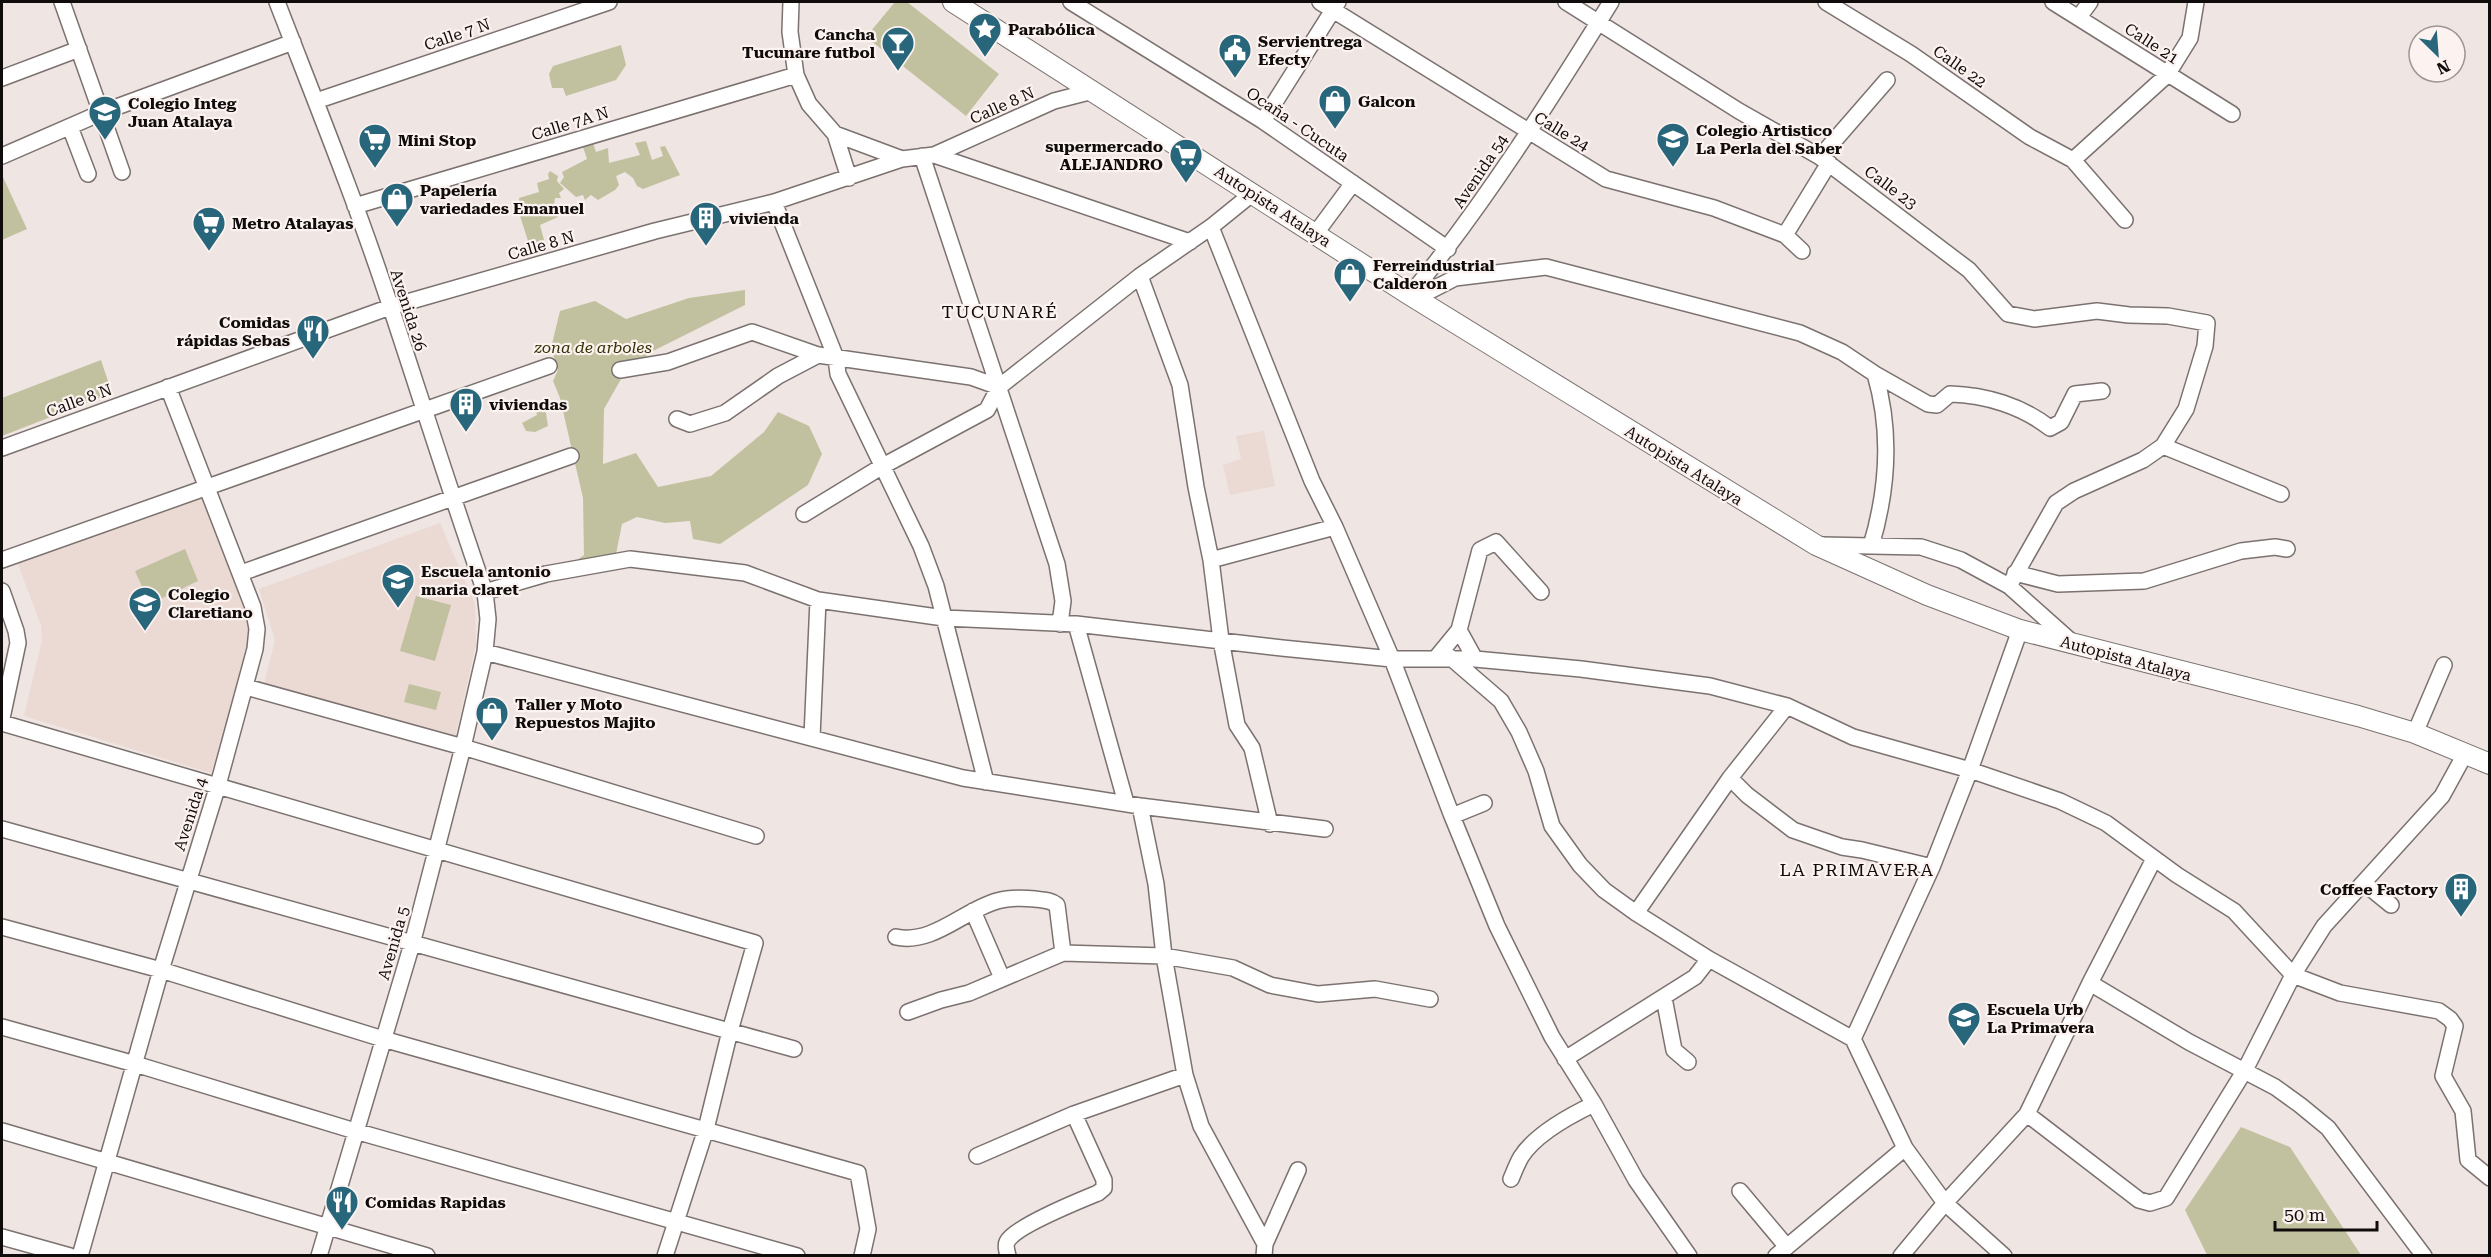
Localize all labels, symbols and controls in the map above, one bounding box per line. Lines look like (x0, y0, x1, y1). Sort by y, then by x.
place icon: Parabólica (967, 11, 1003, 58)
street label: Calle 7 N (422, 14, 493, 55)
street label: Calle 21 (2121, 19, 2182, 68)
place label: Parabólica (1008, 20, 1095, 39)
north arrow (2407, 24, 2467, 84)
place label: Cancha Tucunare futbol (742, 25, 876, 62)
bar icon: Cancha Tucunare futbol (880, 25, 916, 72)
public building icon: Servientrega Efecty (1217, 32, 1253, 79)
place label: Servientrega Efecty (1258, 32, 1363, 69)
street label: Calle 22 (1929, 41, 1990, 92)
text: N (2434, 56, 2453, 78)
street label: Calle 8 N (967, 83, 1038, 128)
street label: Ocaña - Cucuta (1243, 83, 1353, 166)
shop icon: Galcon (1317, 83, 1353, 130)
place label: Galcon (1358, 92, 1416, 111)
school or university icon: Colegio Integ Juan Atalaya (87, 94, 123, 141)
place label: Colegio Integ Juan Atalaya (128, 94, 237, 131)
street label: Calle 7A N (529, 103, 611, 144)
street label: Calle 24 (1531, 108, 1593, 155)
school or university icon: Colegio Artistico La Perla del Saber (1655, 121, 1691, 168)
place label: Colegio Artistico La Perla del Saber (1696, 121, 1842, 158)
supermarket icon: Mini Stop (357, 122, 393, 169)
place label: Mini Stop (398, 131, 477, 150)
street label: Avenida 54 (1449, 131, 1512, 212)
place label: supermercado ALEJANDRO (1045, 137, 1163, 174)
supermarket icon: supermercado ALEJANDRO (1168, 137, 1204, 184)
street label: Autopista Atalaya (1211, 162, 1335, 251)
street label: Calle 23 (1861, 162, 1921, 213)
shop icon: Papelería variedades Emanuel (379, 181, 415, 228)
place label: Papelería variedades Emanuel (420, 181, 585, 218)
building icon: vivienda (688, 200, 724, 247)
supermarket icon: Metro Atalayas (191, 205, 227, 252)
place label: vivienda (729, 209, 799, 228)
place label: Metro Atalayas (232, 214, 353, 233)
street label: Calle 8 N (506, 227, 577, 264)
shop icon: Ferreindustrial Calderon (1332, 256, 1368, 303)
place label: Ferreindustrial Calderon (1373, 256, 1495, 293)
street label: Avenida 26 (386, 267, 431, 353)
district label: TUCUNARÉ (942, 301, 1058, 322)
place label: Comidas rápidas Sebas (177, 313, 290, 350)
restaurant icon: Comidas rápidas Sebas (295, 313, 331, 360)
park label: zona de arboles (534, 338, 652, 357)
street label: Calle 8 N (44, 380, 115, 421)
building icon: viviendas (448, 386, 484, 433)
place label: viviendas (489, 395, 567, 414)
street label: Autopista Atalaya (1621, 422, 1746, 509)
school or university icon: Escuela antonio maria claret (380, 562, 416, 609)
place label: Escuela antonio maria claret (421, 562, 551, 599)
school or university icon: Colegio Claretiano (127, 585, 163, 632)
place label: Colegio Claretiano (168, 585, 253, 622)
street label: Autopista Atalaya (2058, 632, 2194, 685)
shop icon: Taller y Moto Repuestos Majito (474, 695, 510, 742)
place label: Taller y Moto Repuestos Majito (515, 695, 656, 732)
street label: Avenida 4 (170, 775, 211, 853)
district label: LA PRIMAVERA (1779, 859, 1935, 880)
building icon: Coffee Factory (2443, 871, 2479, 918)
place label: Coffee Factory (2320, 880, 2438, 899)
street label: Avenida 5 (374, 904, 413, 982)
school or university icon: Escuela Urb La Primavera (1946, 1000, 1982, 1047)
place label: Escuela Urb La Primavera (1987, 1000, 2095, 1037)
restaurant icon: Comidas Rapidas (324, 1184, 360, 1231)
place label: Comidas Rapidas (365, 1193, 506, 1212)
scale bar (2275, 1194, 2377, 1232)
text: 50 m (2284, 1204, 2325, 1225)

